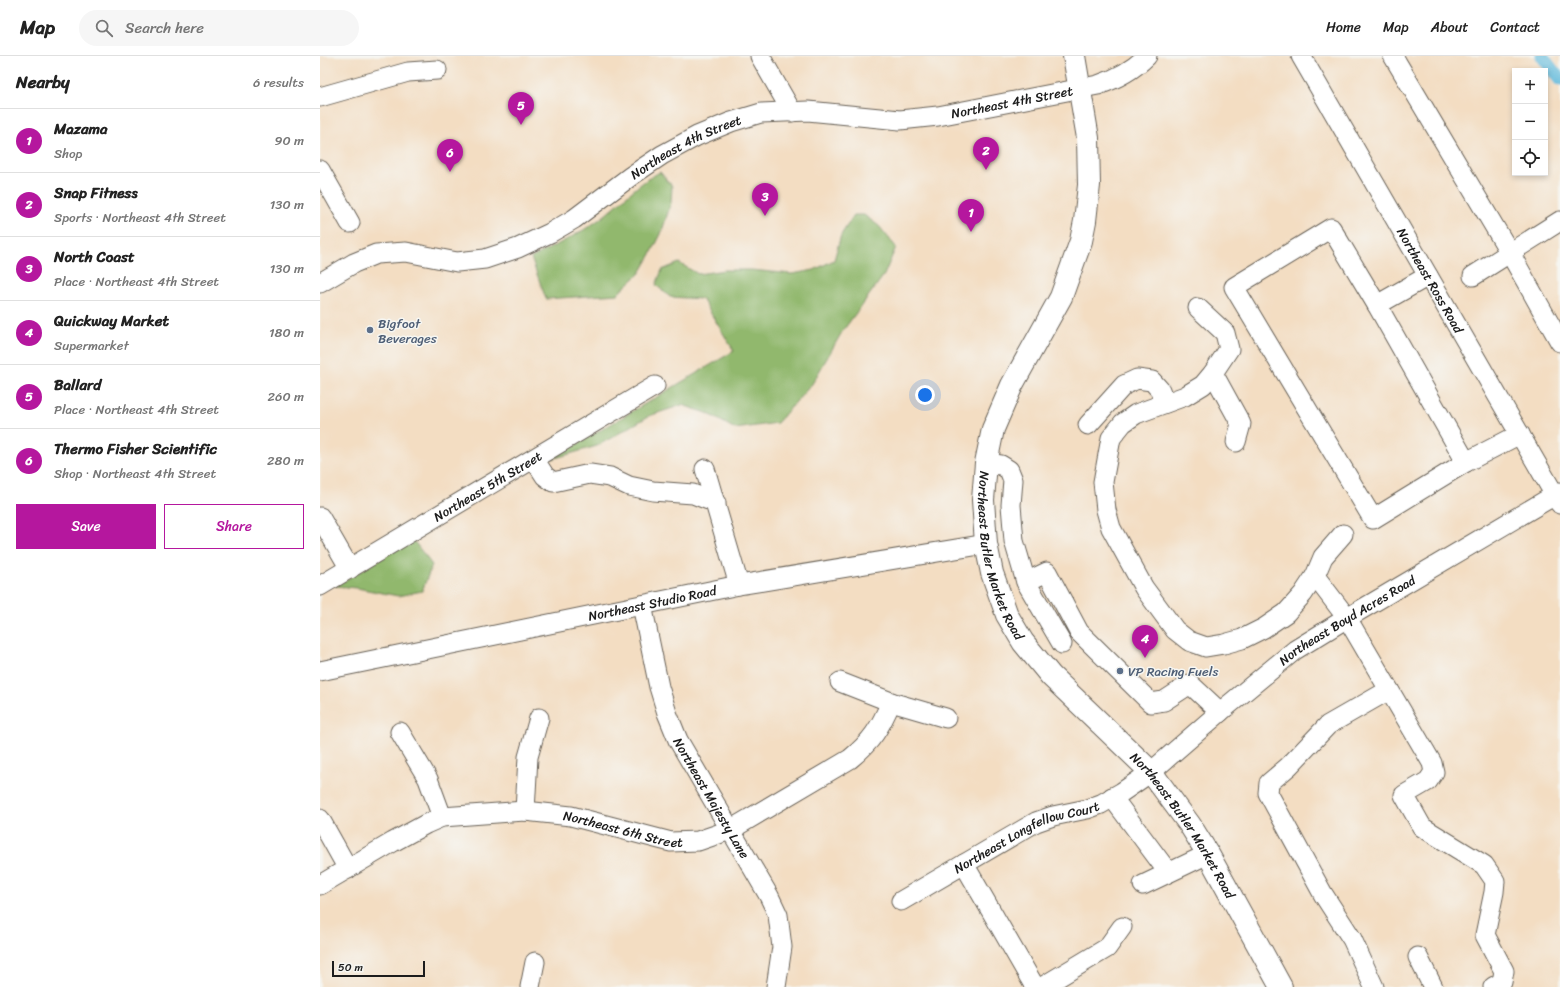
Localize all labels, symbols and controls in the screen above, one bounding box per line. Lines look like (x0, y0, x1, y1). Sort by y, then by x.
search box (79, 10, 359, 46)
text: Map (20, 11, 55, 44)
text: Search here (125, 15, 204, 41)
text: Home (1326, 15, 1361, 40)
text: Map (1383, 15, 1409, 40)
text: About (1431, 15, 1468, 40)
text: Contact (1490, 15, 1540, 40)
icon: search (93, 17, 115, 39)
text: Nearby (16, 67, 70, 97)
map controls (1512, 68, 1548, 176)
button: + (1512, 68, 1548, 104)
text: 6 results (253, 71, 304, 94)
street label: Northeast 4th Street (949, 79, 1075, 125)
pin: 5 (508, 92, 534, 125)
button: − (1512, 104, 1548, 140)
street label: Northeast 4th Street (625, 108, 744, 186)
text: Mazama (54, 116, 107, 142)
text: 1 (26, 129, 32, 152)
text: 90 m (274, 129, 304, 152)
pin: 2 (973, 137, 999, 170)
pin: 6 (437, 139, 463, 172)
button: locate (1512, 140, 1548, 176)
text: Shop (54, 142, 82, 165)
text: Snap Fitness (54, 180, 138, 206)
pin: 3 (752, 183, 778, 216)
text: 2 (25, 193, 33, 216)
text: 130 m (270, 193, 304, 216)
pin: 1 (958, 199, 984, 232)
text: Sports · Northeast 4th Street (54, 206, 226, 229)
street label: Northeast Ross Road (1390, 223, 1470, 339)
text: North Coast (54, 244, 134, 270)
text: 3 (25, 257, 33, 280)
text: 130 m (270, 257, 304, 280)
text: Place · Northeast 4th Street (54, 270, 219, 293)
text: Quickway Market (54, 308, 169, 334)
place label: Bigfoot Beverages (378, 312, 438, 350)
text: 4 (25, 321, 33, 344)
text: 180 m (269, 321, 304, 344)
marker: Bigfoot Beverages (365, 325, 375, 335)
text: Supermarket (54, 334, 129, 357)
text: Ballard (54, 372, 101, 398)
text: 5 (25, 385, 33, 408)
text: 260 m (268, 385, 304, 408)
your location (915, 385, 935, 405)
text: Place · Northeast 4th Street (54, 398, 219, 421)
text: Thermo Fisher Scientific (54, 436, 217, 462)
street label: Northeast 5th Street (429, 445, 547, 528)
text: 6 (25, 449, 33, 472)
text: 280 m (267, 449, 304, 472)
text: Shop · Northeast 4th Street (54, 462, 216, 485)
street label: Northeast Butler Market Road (971, 470, 1031, 645)
button: Save (16, 504, 156, 549)
button: Share (164, 504, 304, 549)
street label: Northeast Boyd Acres Road (1273, 568, 1421, 671)
street label: Northeast Studio Road (586, 579, 719, 628)
pin: 4 (1132, 625, 1158, 658)
place label: VP Racing Fuels (1128, 660, 1218, 683)
marker: VP Racing Fuels (1115, 666, 1125, 676)
street label: Northeast Majesty Lane (667, 733, 756, 863)
street label: Northeast Butler Market Road (1124, 747, 1242, 904)
street label: Northeast Longfellow Court (949, 794, 1103, 880)
street label: Northeast 6th Street (562, 804, 684, 854)
text: 50 m (338, 958, 363, 977)
scale bar (332, 959, 425, 978)

